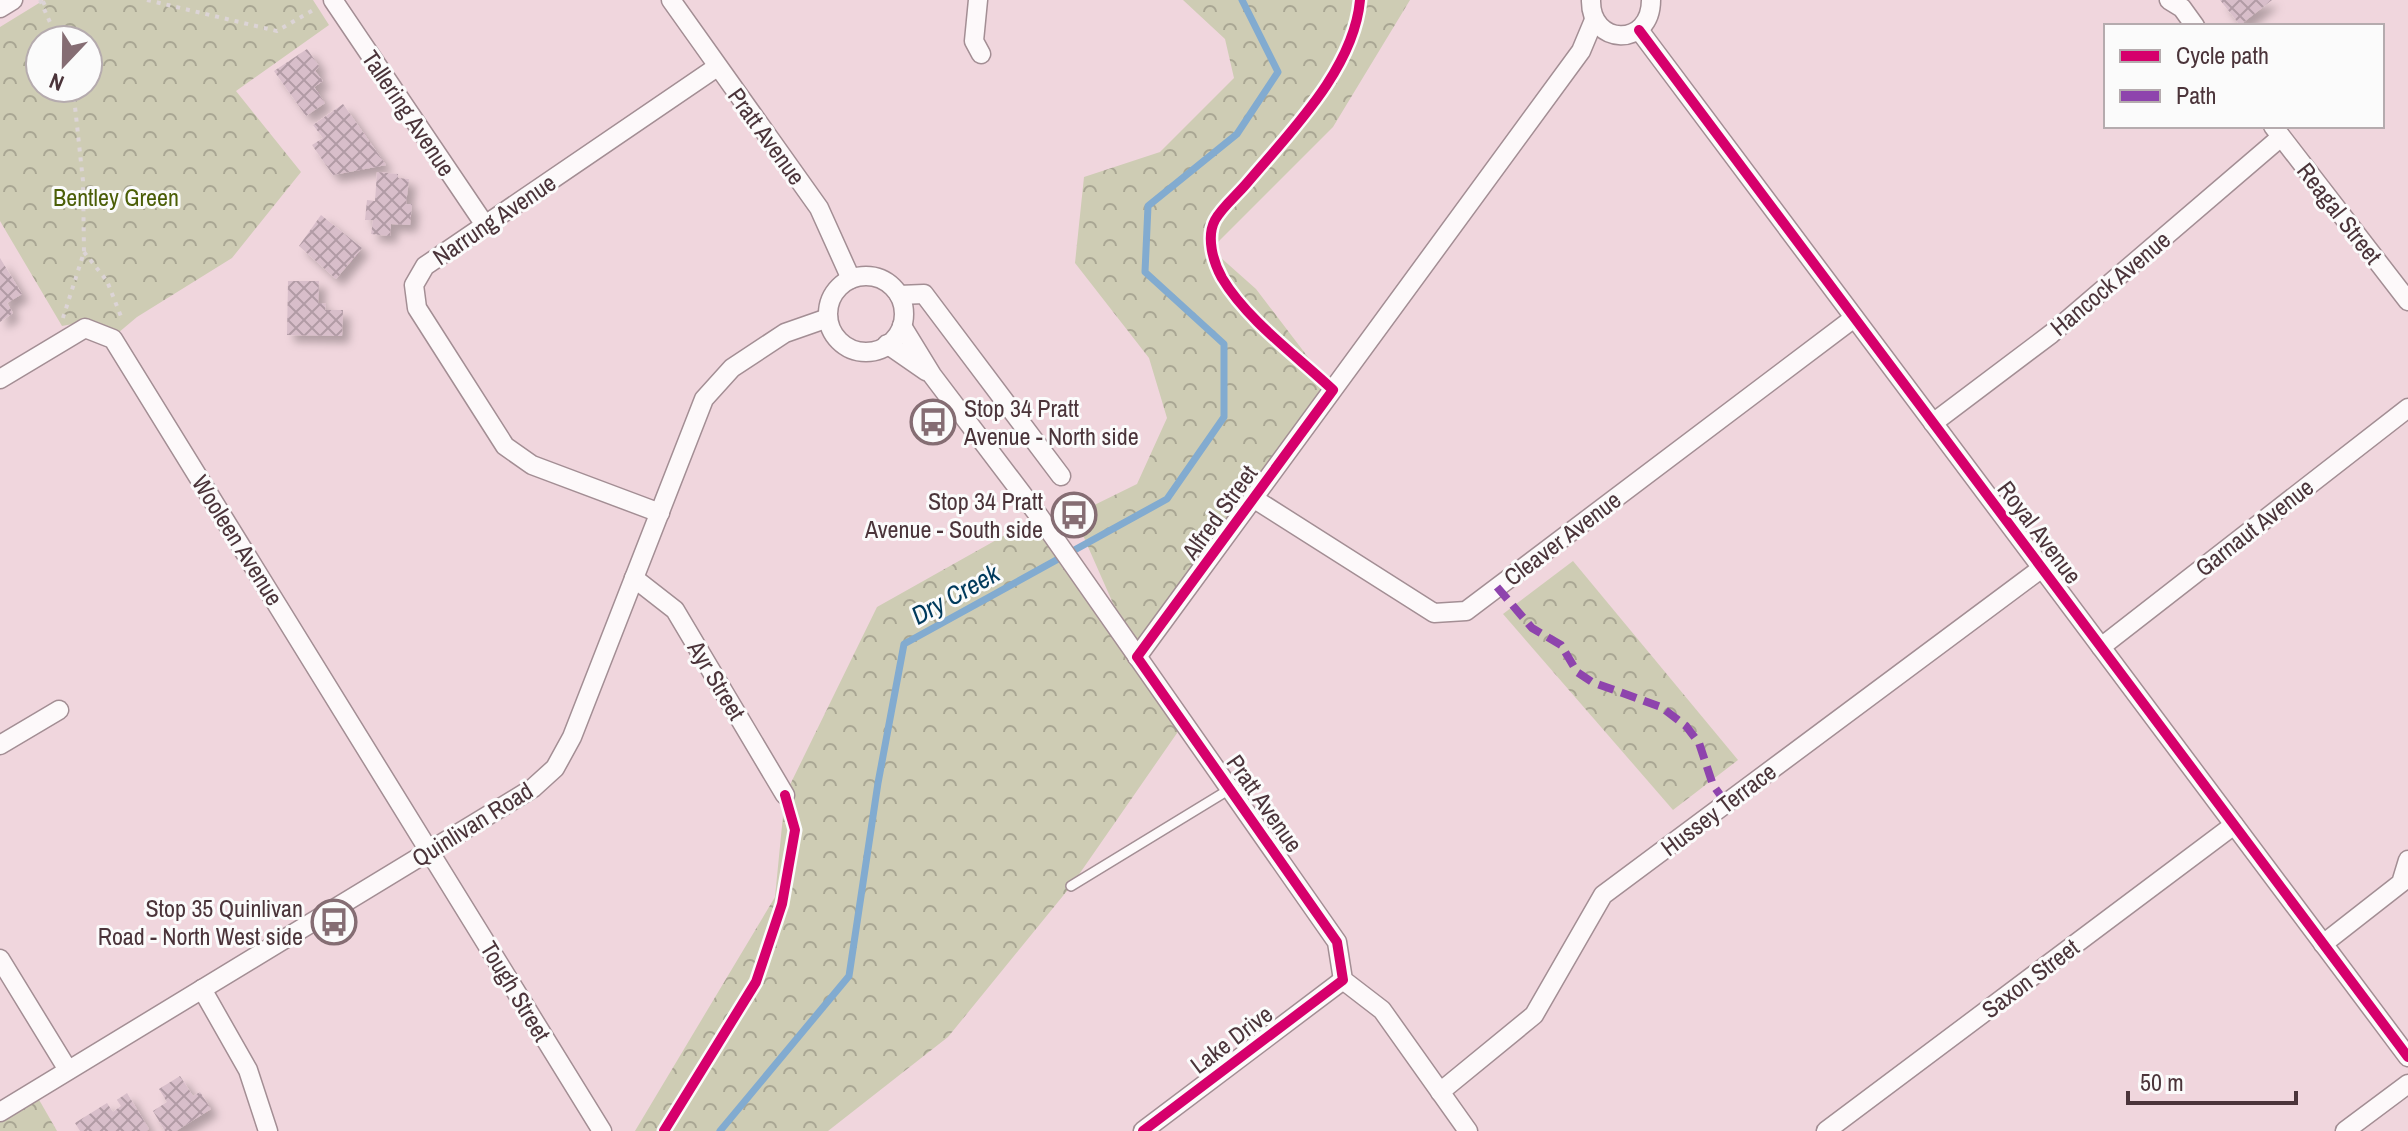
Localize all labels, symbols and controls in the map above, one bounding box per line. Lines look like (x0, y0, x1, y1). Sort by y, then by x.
north arrow (24, 24, 104, 104)
legend (2104, 24, 2384, 128)
text: Cycle path (2176, 39, 2269, 71)
street label: Tallering Avenue (355, 44, 463, 182)
text: N (45, 66, 68, 99)
text: Path (2176, 79, 2217, 111)
street label: Pratt Avenue (721, 81, 813, 191)
street label: Reagal Street (2290, 156, 2390, 271)
street label: Narrung Avenue (426, 166, 562, 272)
park label: Bentley Green (53, 181, 179, 213)
street label: Hancock Avenue (2043, 223, 2177, 343)
place label: Stop 34 Pratt Avenue - North side (963, 392, 1139, 452)
bus stop icon: Stop 34 Pratt Avenue - North side (909, 398, 957, 446)
street label: Alfred Street (1173, 458, 1264, 566)
street label: Wooleen Avenue (185, 469, 291, 611)
street label: Garnaut Avenue (2188, 471, 2320, 583)
street label: Royal Avenue (1991, 474, 2089, 590)
street label: Cleaver Avenue (1497, 484, 1627, 592)
place label: Stop 34 Pratt Avenue - South side (864, 485, 1044, 545)
bus stop icon: Stop 34 Pratt Avenue - South side (1050, 491, 1098, 539)
water label: Dry Creek (905, 555, 1007, 633)
street label: Ayr Street (680, 634, 753, 726)
street label: Pratt Avenue (1220, 748, 1310, 858)
street label: Hussey Terrace (1654, 755, 1782, 863)
street label: Quinlivan Road (406, 774, 538, 874)
place label: Stop 35 Quinlivan Road - North West side (98, 892, 303, 952)
bus stop icon: Stop 35 Quinlivan Road - North West side (310, 898, 358, 946)
street label: Saxon Street (1975, 931, 2085, 1025)
street label: Tough Street (474, 935, 559, 1048)
street label: Lake Drive (1183, 998, 1279, 1080)
scale bar (2128, 1055, 2296, 1105)
text: 50 m (2140, 1066, 2184, 1098)

